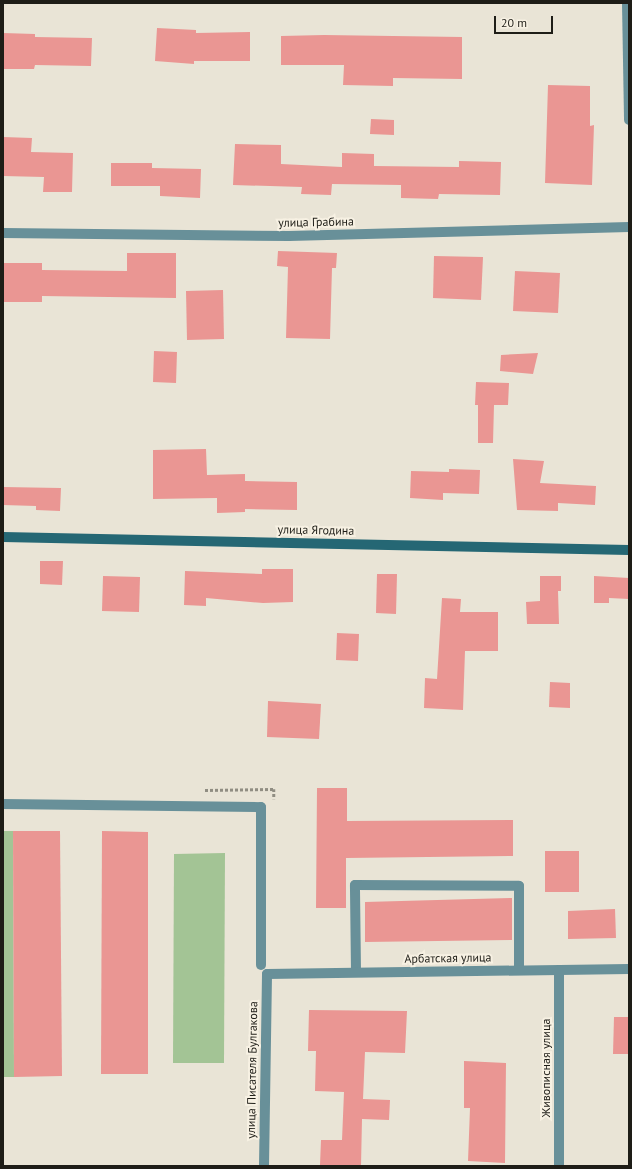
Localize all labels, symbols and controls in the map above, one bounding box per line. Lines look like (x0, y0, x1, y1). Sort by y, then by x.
scale bar (496, 8, 555, 34)
text: 20 m (501, 15, 527, 30)
street label: улица Грабина (278, 214, 354, 230)
street label: улица Ягодина (278, 522, 354, 538)
street label: Арбатская улица (404, 950, 492, 966)
street label: улица Писателя Булгакова (244, 1001, 260, 1139)
street label: Живописная улица (539, 1019, 553, 1117)

